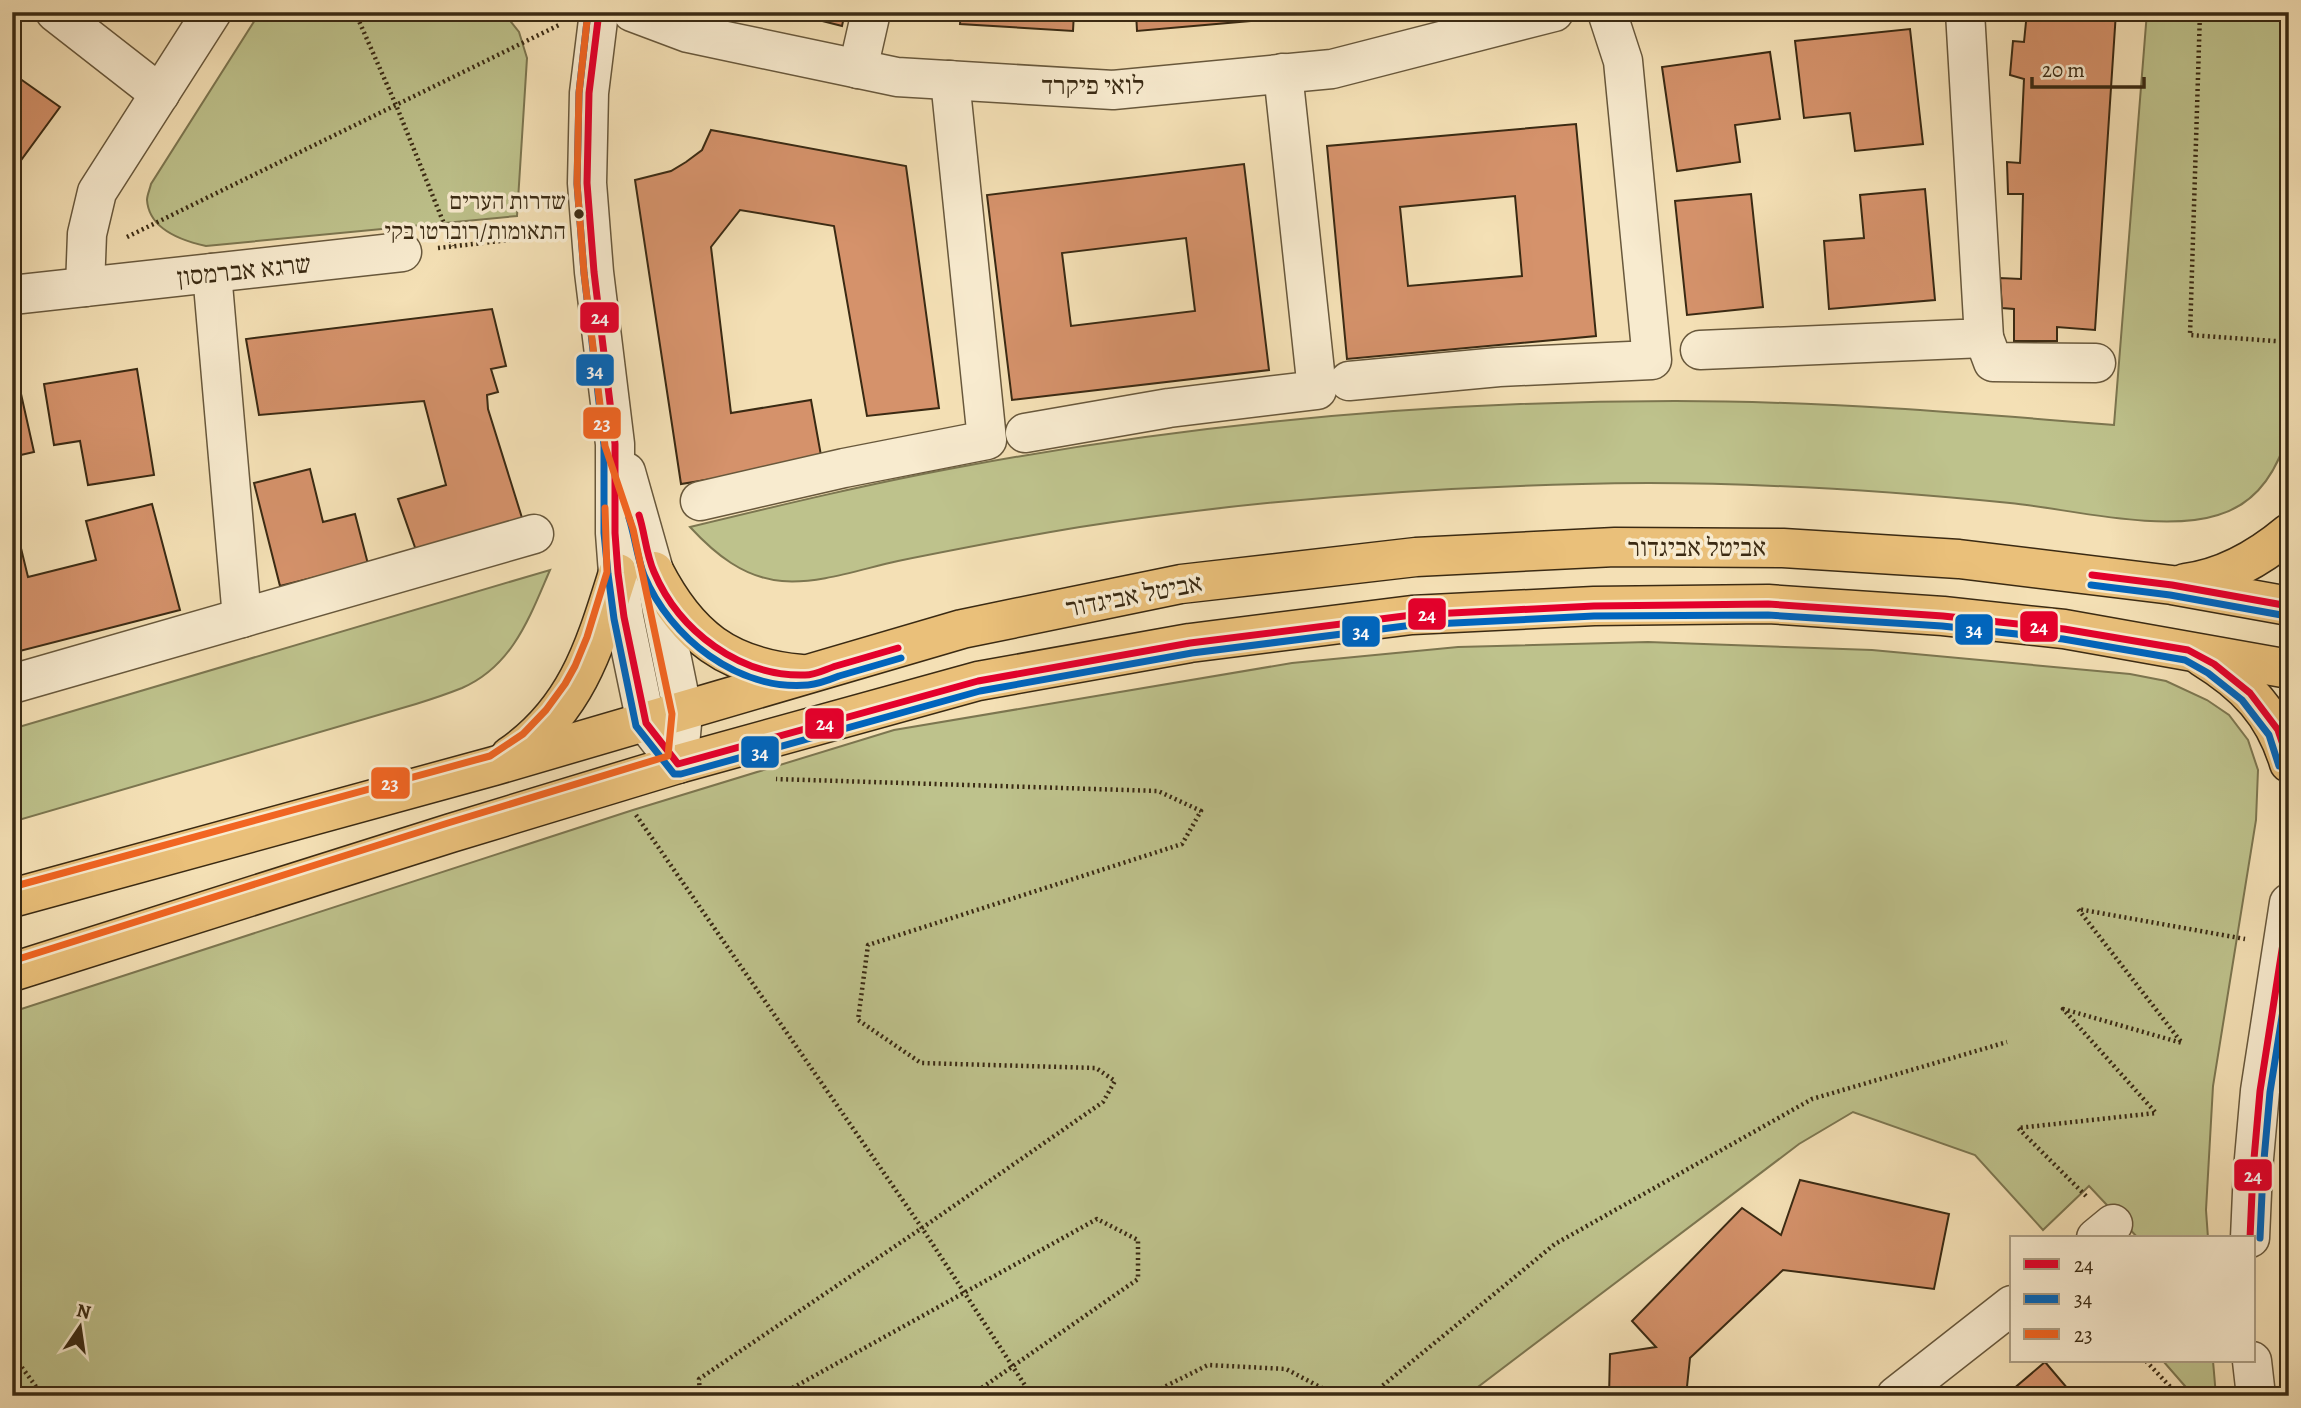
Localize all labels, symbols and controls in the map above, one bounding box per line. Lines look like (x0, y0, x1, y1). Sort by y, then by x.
scale bar (2032, 46, 2144, 90)
text: 20 m (2042, 56, 2085, 84)
street label: לואי פיקרד (1042, 68, 1144, 103)
place label: שדרות הערים התאומות/רוברטו בקי (384, 185, 566, 247)
marker: שדרות הערים התאומות/רוברטו בקי (572, 207, 586, 221)
street label: שרגא אברמסון (175, 246, 313, 295)
line badge: 24 (579, 301, 620, 334)
text: 24 (591, 305, 609, 331)
line badge: 34 (575, 353, 615, 387)
text: 34 (586, 358, 604, 384)
line badge: 23 (582, 406, 622, 440)
text: 23 (593, 411, 611, 437)
street label: אביטל אביגדור (1628, 530, 1766, 565)
street label: אביטל אביגדור (1063, 565, 1205, 626)
line badge: 24 (1407, 597, 1447, 631)
text: 24 (1418, 602, 1436, 628)
line badge: 24 (2019, 610, 2059, 643)
line badge: 34 (1954, 613, 1994, 646)
text: 24 (2030, 614, 2048, 640)
line badge: 34 (1341, 615, 1381, 648)
text: 34 (1965, 617, 1983, 643)
text: 34 (1352, 619, 1370, 645)
line badge: 24 (804, 707, 845, 740)
text: 24 (816, 711, 834, 737)
line badge: 34 (740, 735, 780, 769)
text: 34 (751, 740, 769, 766)
line badge: 23 (370, 766, 411, 800)
text: 23 (381, 771, 399, 797)
line badge: 24 (2233, 1158, 2273, 1192)
text: 24 (2244, 1163, 2262, 1189)
legend (2010, 1236, 2256, 1362)
text: 24 (2074, 1251, 2094, 1279)
text: 34 (2074, 1285, 2092, 1313)
north arrow (46, 1292, 116, 1362)
text: N (74, 1297, 93, 1326)
text: 23 (2074, 1321, 2093, 1349)

